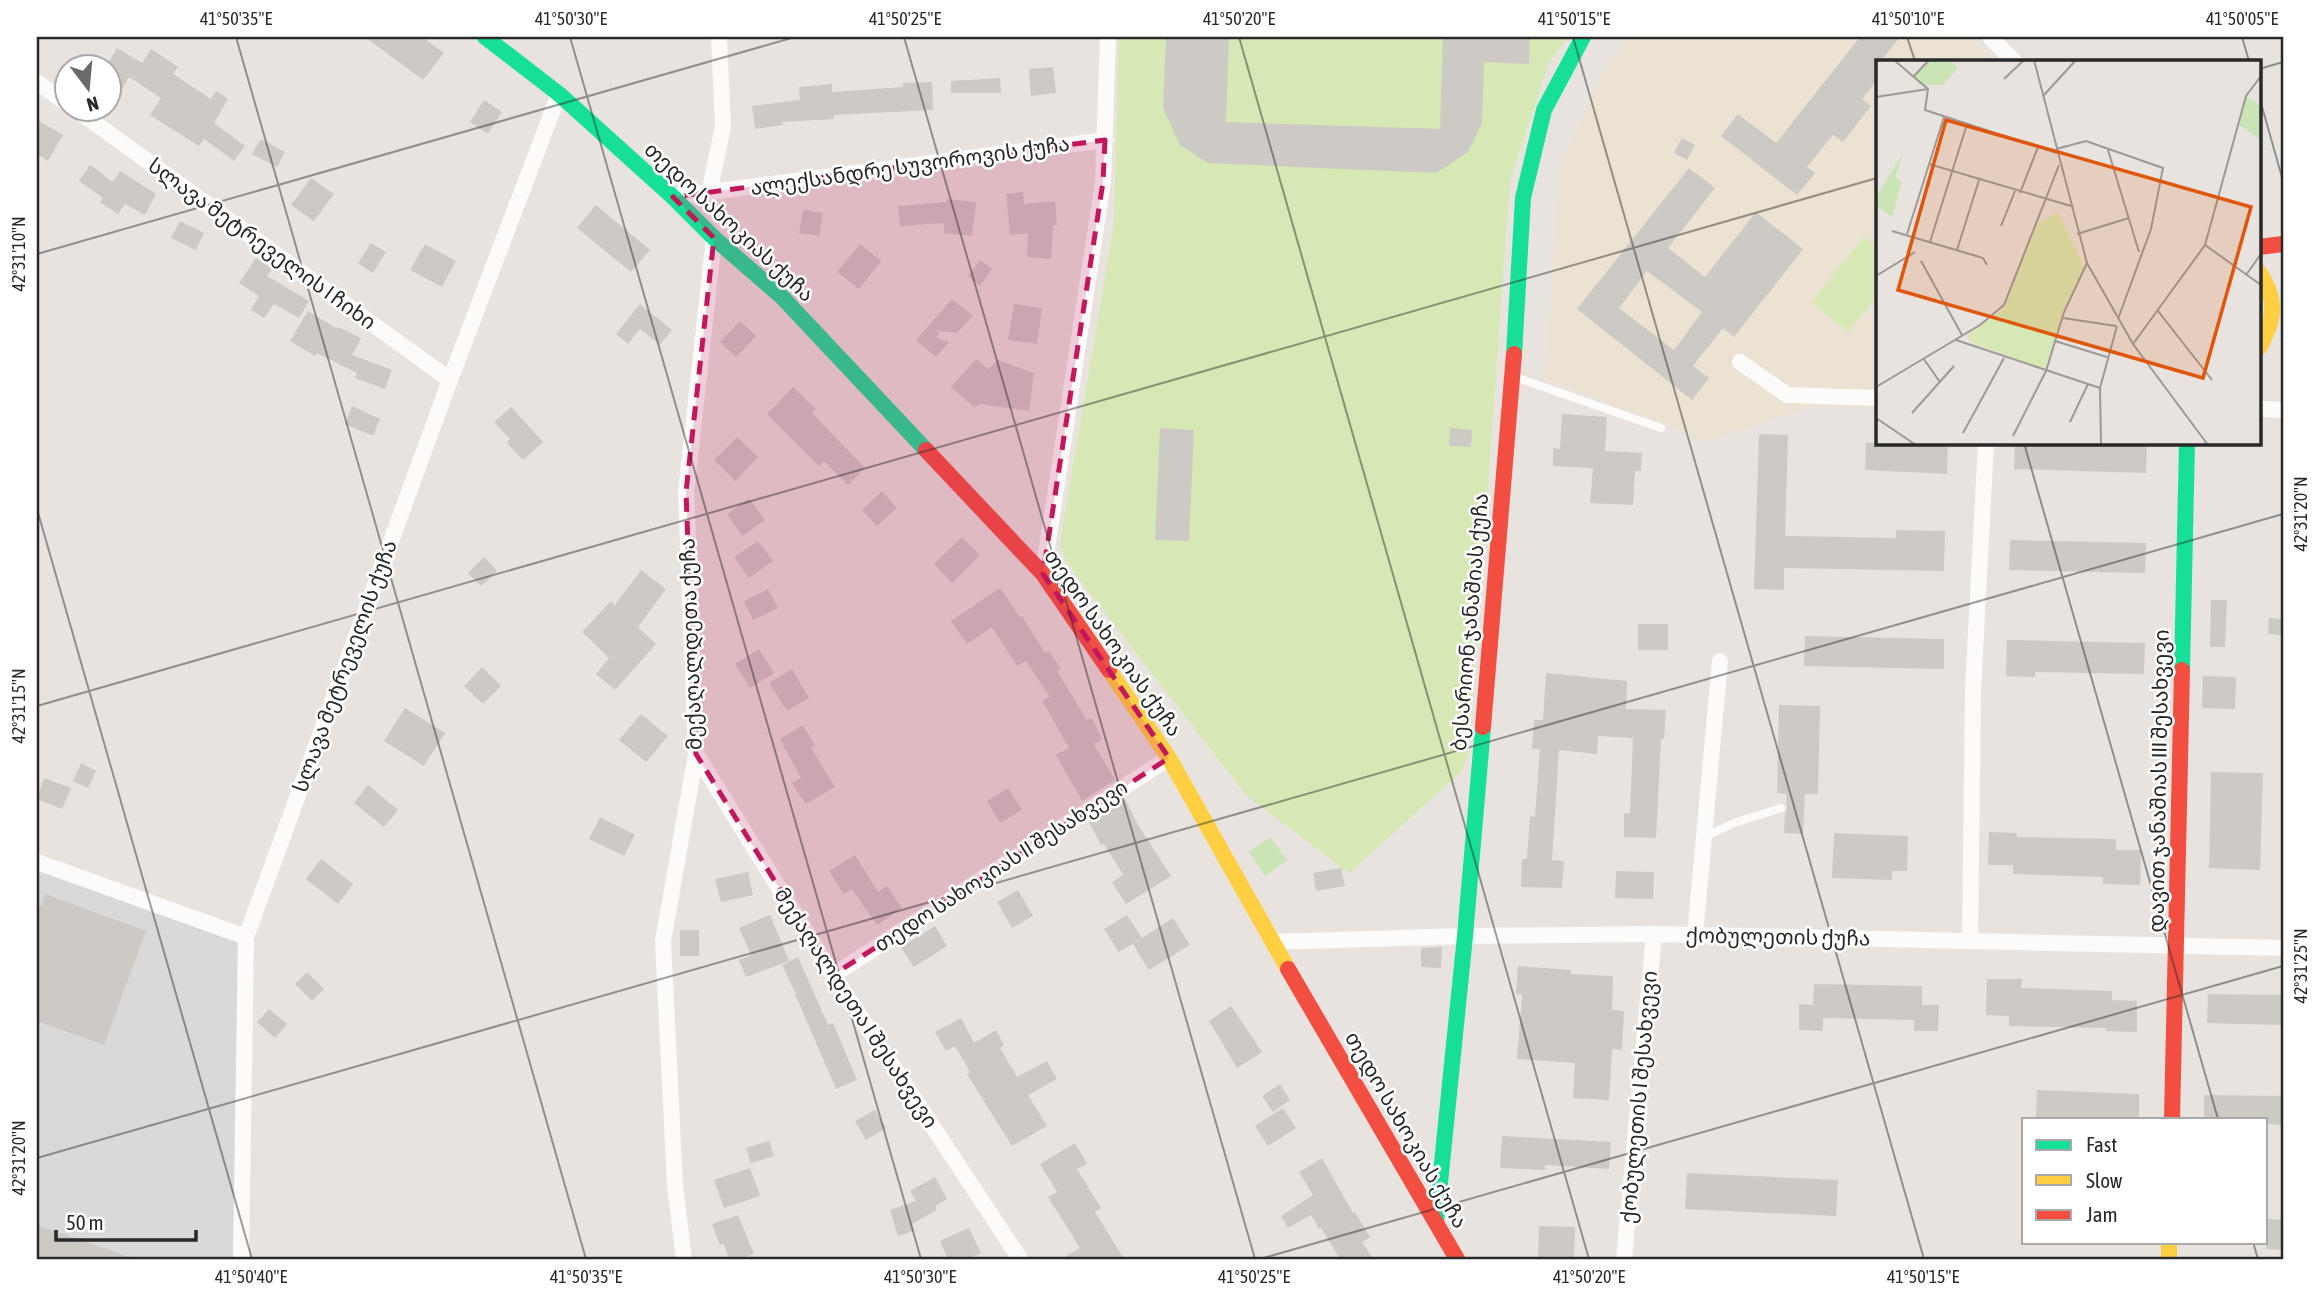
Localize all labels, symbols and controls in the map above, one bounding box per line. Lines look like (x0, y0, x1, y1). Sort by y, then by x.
text: 41°50'35"E (200, 8, 272, 29)
text: 41°50'30"E (535, 8, 607, 29)
text: 41°50'25"E (869, 8, 941, 29)
text: 41°50'20"E (1203, 8, 1275, 29)
text: 41°50'15"E (1538, 8, 1610, 29)
text: 41°50'10"E (1872, 8, 1944, 29)
text: 41°50'05"E (2206, 8, 2278, 29)
north arrow (52, 52, 122, 122)
inset map (1876, 60, 2260, 444)
text: N (84, 92, 101, 116)
street label: ალექსანდრე სუვოროვის ქუჩა (749, 131, 1071, 201)
street label: თედო სახოკიას ქუჩა (639, 137, 819, 307)
street label: სლავა მეტრეველის I ჩიხი (143, 153, 381, 335)
text: 42°31'10"N (8, 216, 29, 292)
text: 42°31'20"N (2290, 476, 2311, 552)
street label: ბესარიონ ჯანაშიას ქუჩა (1446, 492, 1493, 752)
street label: სლავა მეტრეველის ქუჩა (287, 536, 403, 796)
street label: მექაღალდეთა ქუჩა (674, 537, 708, 751)
street label: თედო სახოკიას ქუჩა (1038, 544, 1188, 742)
street label: დავით ჯანაშიას III შესახვევი (2143, 629, 2175, 933)
text: 42°31'15"N (8, 668, 29, 744)
street label: თედო სახოკიას II შესახვევი (869, 774, 1133, 958)
street label: მექაღალდეთა I შესახვევი (768, 883, 944, 1133)
street label: ქობულეთის ქუჩა (1685, 922, 1871, 952)
text: 42°31'25"N (2290, 928, 2311, 1004)
street label: ქობულეთის I შესახვევი (1615, 970, 1663, 1224)
street label: თედო სახოკიას ქუჩა (1339, 1027, 1473, 1233)
legend (2022, 1118, 2268, 1244)
text: 42°31'20"N (8, 1120, 29, 1196)
text: Fast (2086, 1132, 2117, 1156)
text: Slow (2086, 1168, 2123, 1192)
scale bar (56, 1198, 196, 1242)
text: Jam (2086, 1202, 2118, 1226)
text: 50 m (66, 1210, 104, 1234)
text: 41°50'40"E (215, 1266, 287, 1287)
text: 41°50'35"E (550, 1266, 622, 1287)
text: 41°50'30"E (884, 1266, 956, 1287)
text: 41°50'25"E (1218, 1266, 1290, 1287)
text: 41°50'20"E (1553, 1266, 1625, 1287)
text: 41°50'15"E (1887, 1266, 1959, 1287)

